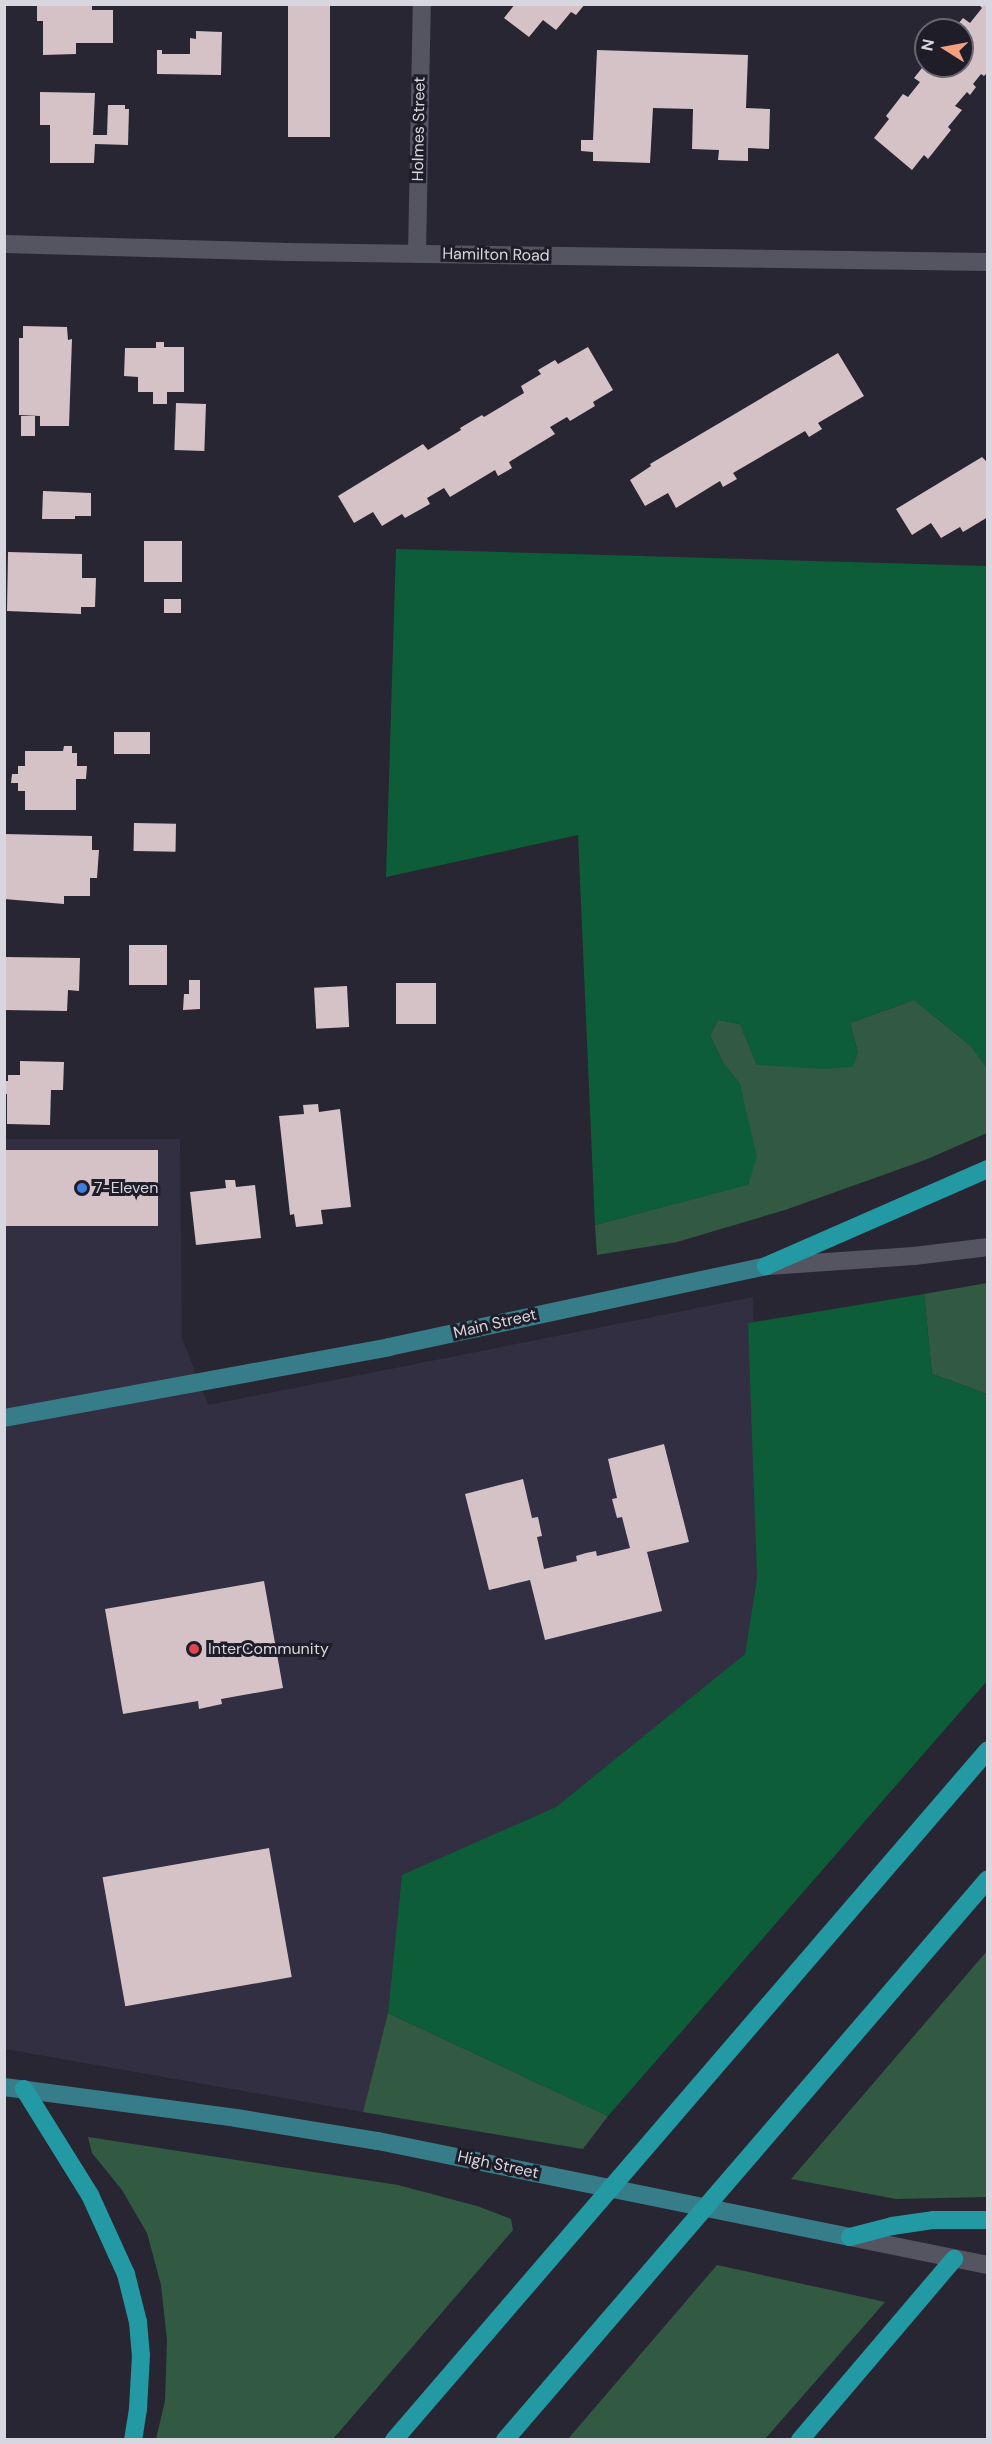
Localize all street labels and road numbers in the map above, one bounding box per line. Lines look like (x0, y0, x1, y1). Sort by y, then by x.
street label: Holmes Street (408, 76, 430, 182)
street label: Hamilton Road (442, 244, 550, 266)
street label: Main Street (452, 1305, 538, 1343)
street label: High Street (456, 2147, 540, 2183)

